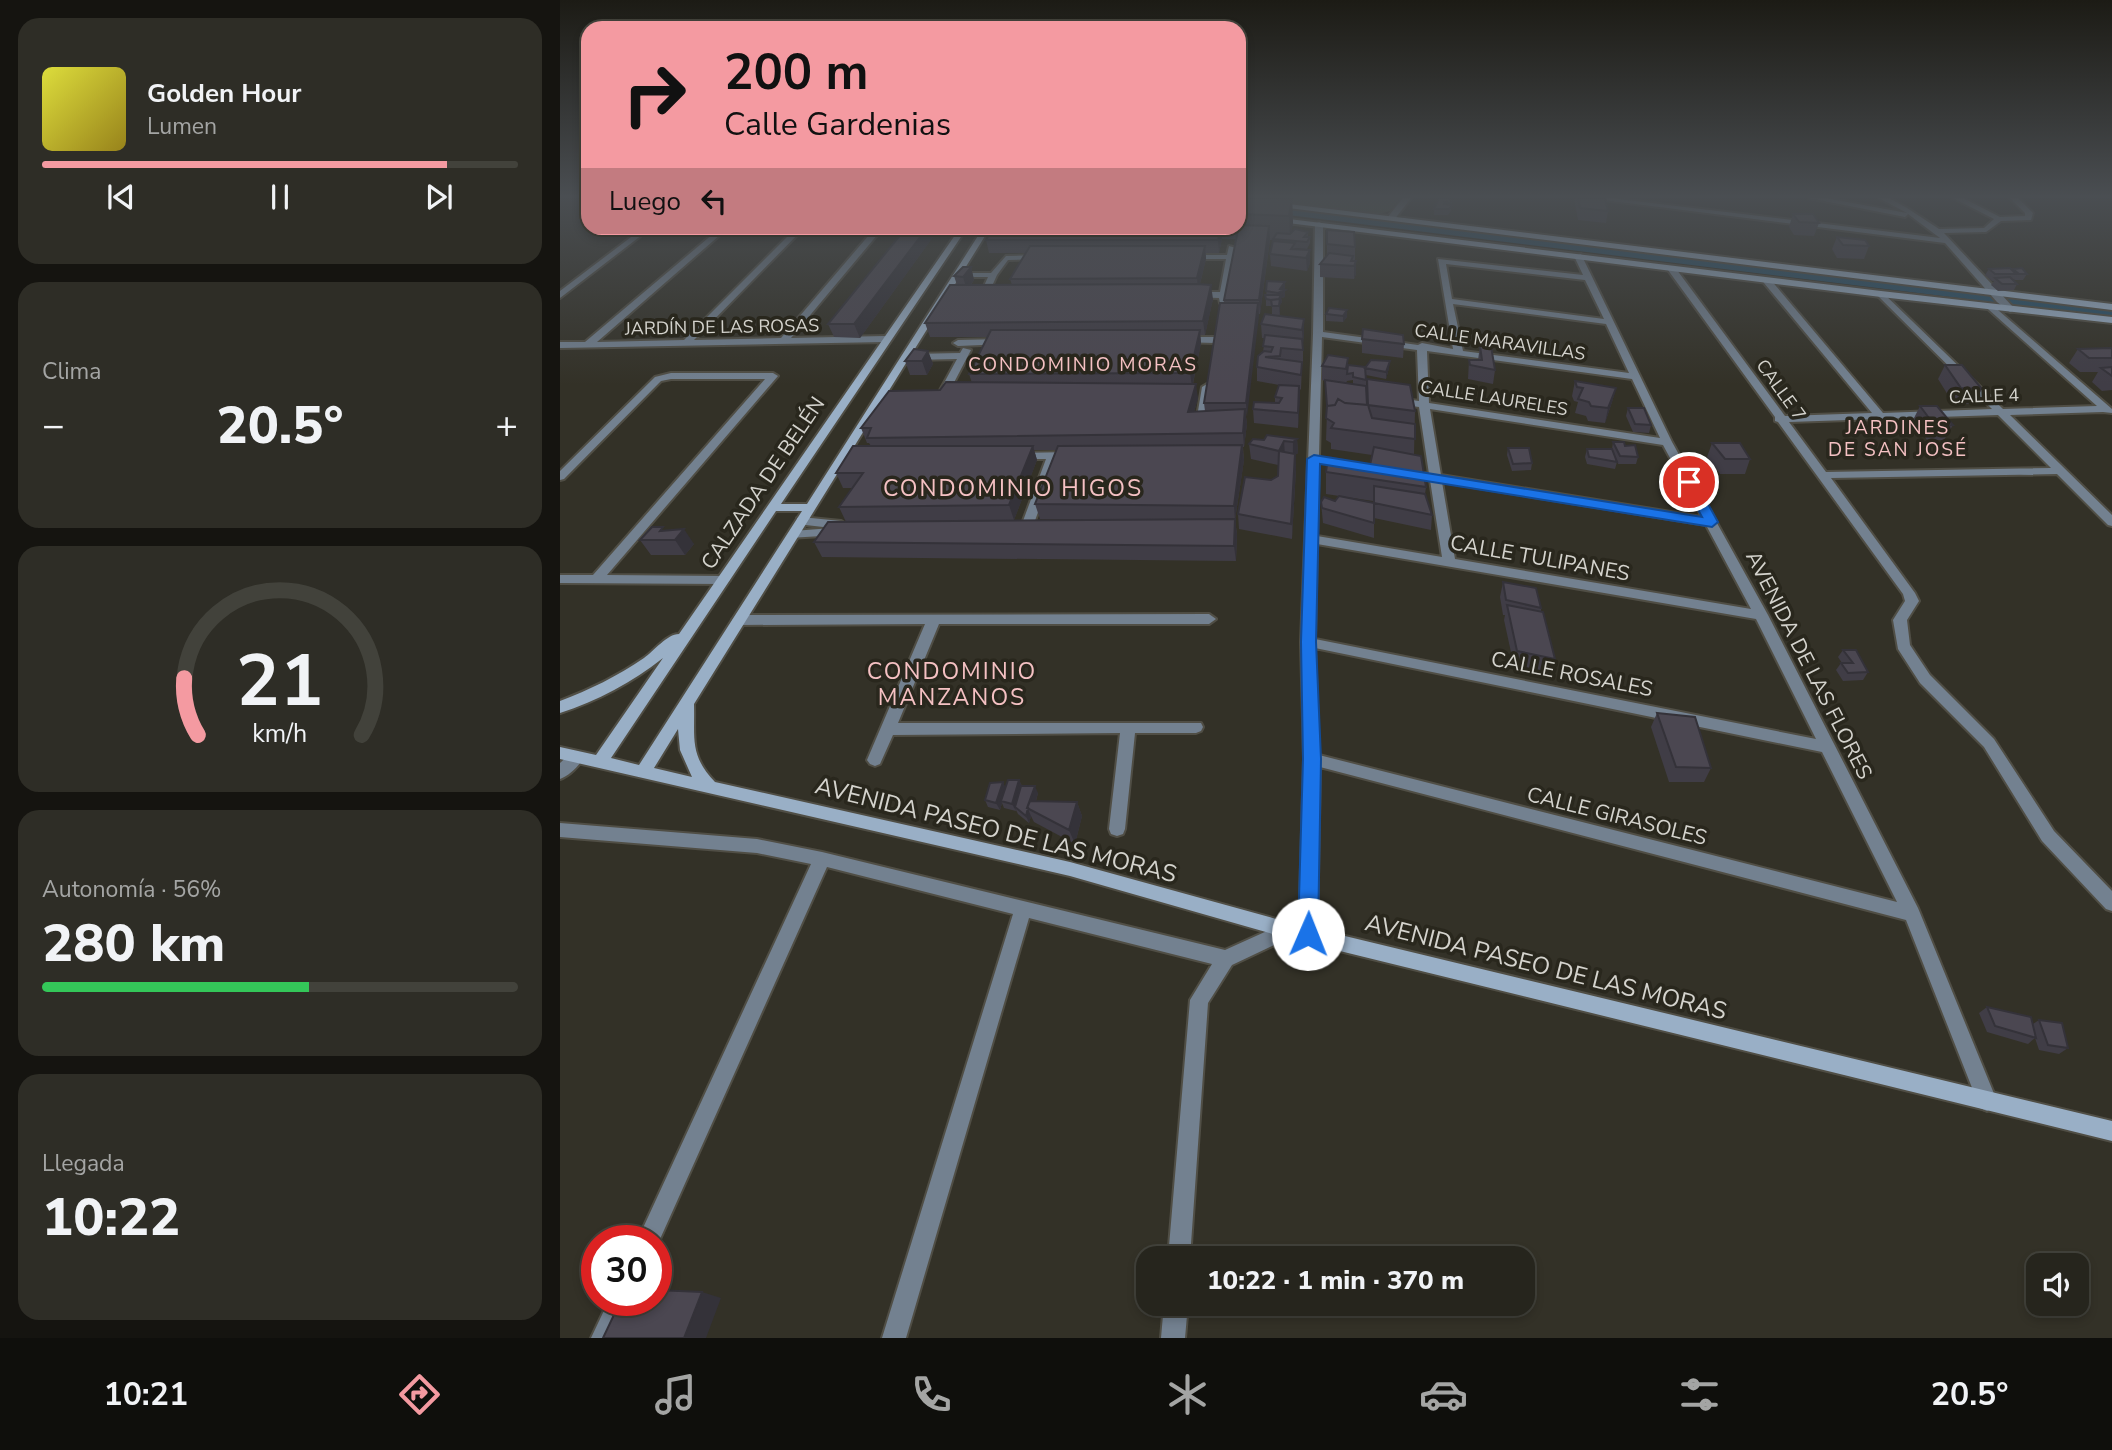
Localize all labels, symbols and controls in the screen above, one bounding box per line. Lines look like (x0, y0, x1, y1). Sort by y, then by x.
text: 200 m (724, 39, 868, 106)
icon: right (609, 49, 700, 140)
text: Golden Hour (147, 76, 302, 111)
text: Calle Gardenias (724, 103, 951, 146)
text: Lumen (147, 111, 217, 142)
icon: previous (102, 178, 140, 216)
icon: pause (261, 178, 299, 216)
icon: next (420, 178, 458, 216)
icon: left (695, 182, 733, 220)
text: Luego (609, 184, 681, 219)
street label: JARDÍN DE LAS ROSAS (624, 313, 819, 341)
street label: CALLE MARAVILLAS (1413, 318, 1587, 366)
district label: CONDOMINIO MORAS (968, 352, 1198, 378)
street label: CALLE 7 (1751, 354, 1811, 426)
text: Clima (42, 356, 102, 387)
street label: CALLE LAURELES (1419, 375, 1569, 421)
street label: CALLE 4 (1948, 383, 2020, 409)
text: 20.5° (216, 390, 344, 461)
street label: CALZADA DE BELÉN (695, 391, 831, 575)
text: − (42, 400, 65, 451)
text: + (495, 400, 518, 451)
district label: JARDINES DE SAN JOSÉ (1828, 415, 1968, 463)
pin (1659, 452, 1719, 512)
icon: arrive (1670, 463, 1708, 501)
district label: CONDOMINIO HIGOS (883, 473, 1143, 504)
street label: CALLE TULIPANES (1448, 528, 1632, 588)
street label: AVENIDA DE LAS FLORES (1739, 546, 1879, 784)
text: 21 (236, 631, 324, 731)
street label: CALLE ROSALES (1489, 645, 1655, 703)
district label: CONDOMINIO MANZANOS (867, 656, 1037, 713)
text: km/h (252, 717, 308, 751)
street label: AVENIDA PASEO DE LAS MORAS (812, 770, 1180, 890)
street label: CALLE GIRASOLES (1524, 780, 1710, 852)
text: Autonomía · 56% (42, 874, 222, 905)
position arrow (1271, 897, 1345, 971)
street label: AVENIDA PASEO DE LAS MORAS (1362, 907, 1730, 1027)
text: 280 km (42, 908, 225, 979)
text: Llegada (42, 1148, 125, 1179)
text: 10:22 (42, 1182, 180, 1253)
speed limit sign: 30 (581, 1225, 672, 1316)
map controls (2026, 1253, 2089, 1316)
button: sound (2026, 1253, 2089, 1316)
text: 10:22 · 1 min · 370 m (1207, 1263, 1464, 1298)
icon: directions (395, 1370, 444, 1419)
icon: music (651, 1370, 700, 1419)
icon: phone (907, 1370, 956, 1419)
icon: climate (1163, 1370, 1212, 1419)
icon: car (1419, 1370, 1468, 1419)
icon: filters (1675, 1370, 1724, 1419)
text: 10:21 (103, 1373, 188, 1416)
text: 20.5° (1931, 1373, 2008, 1416)

